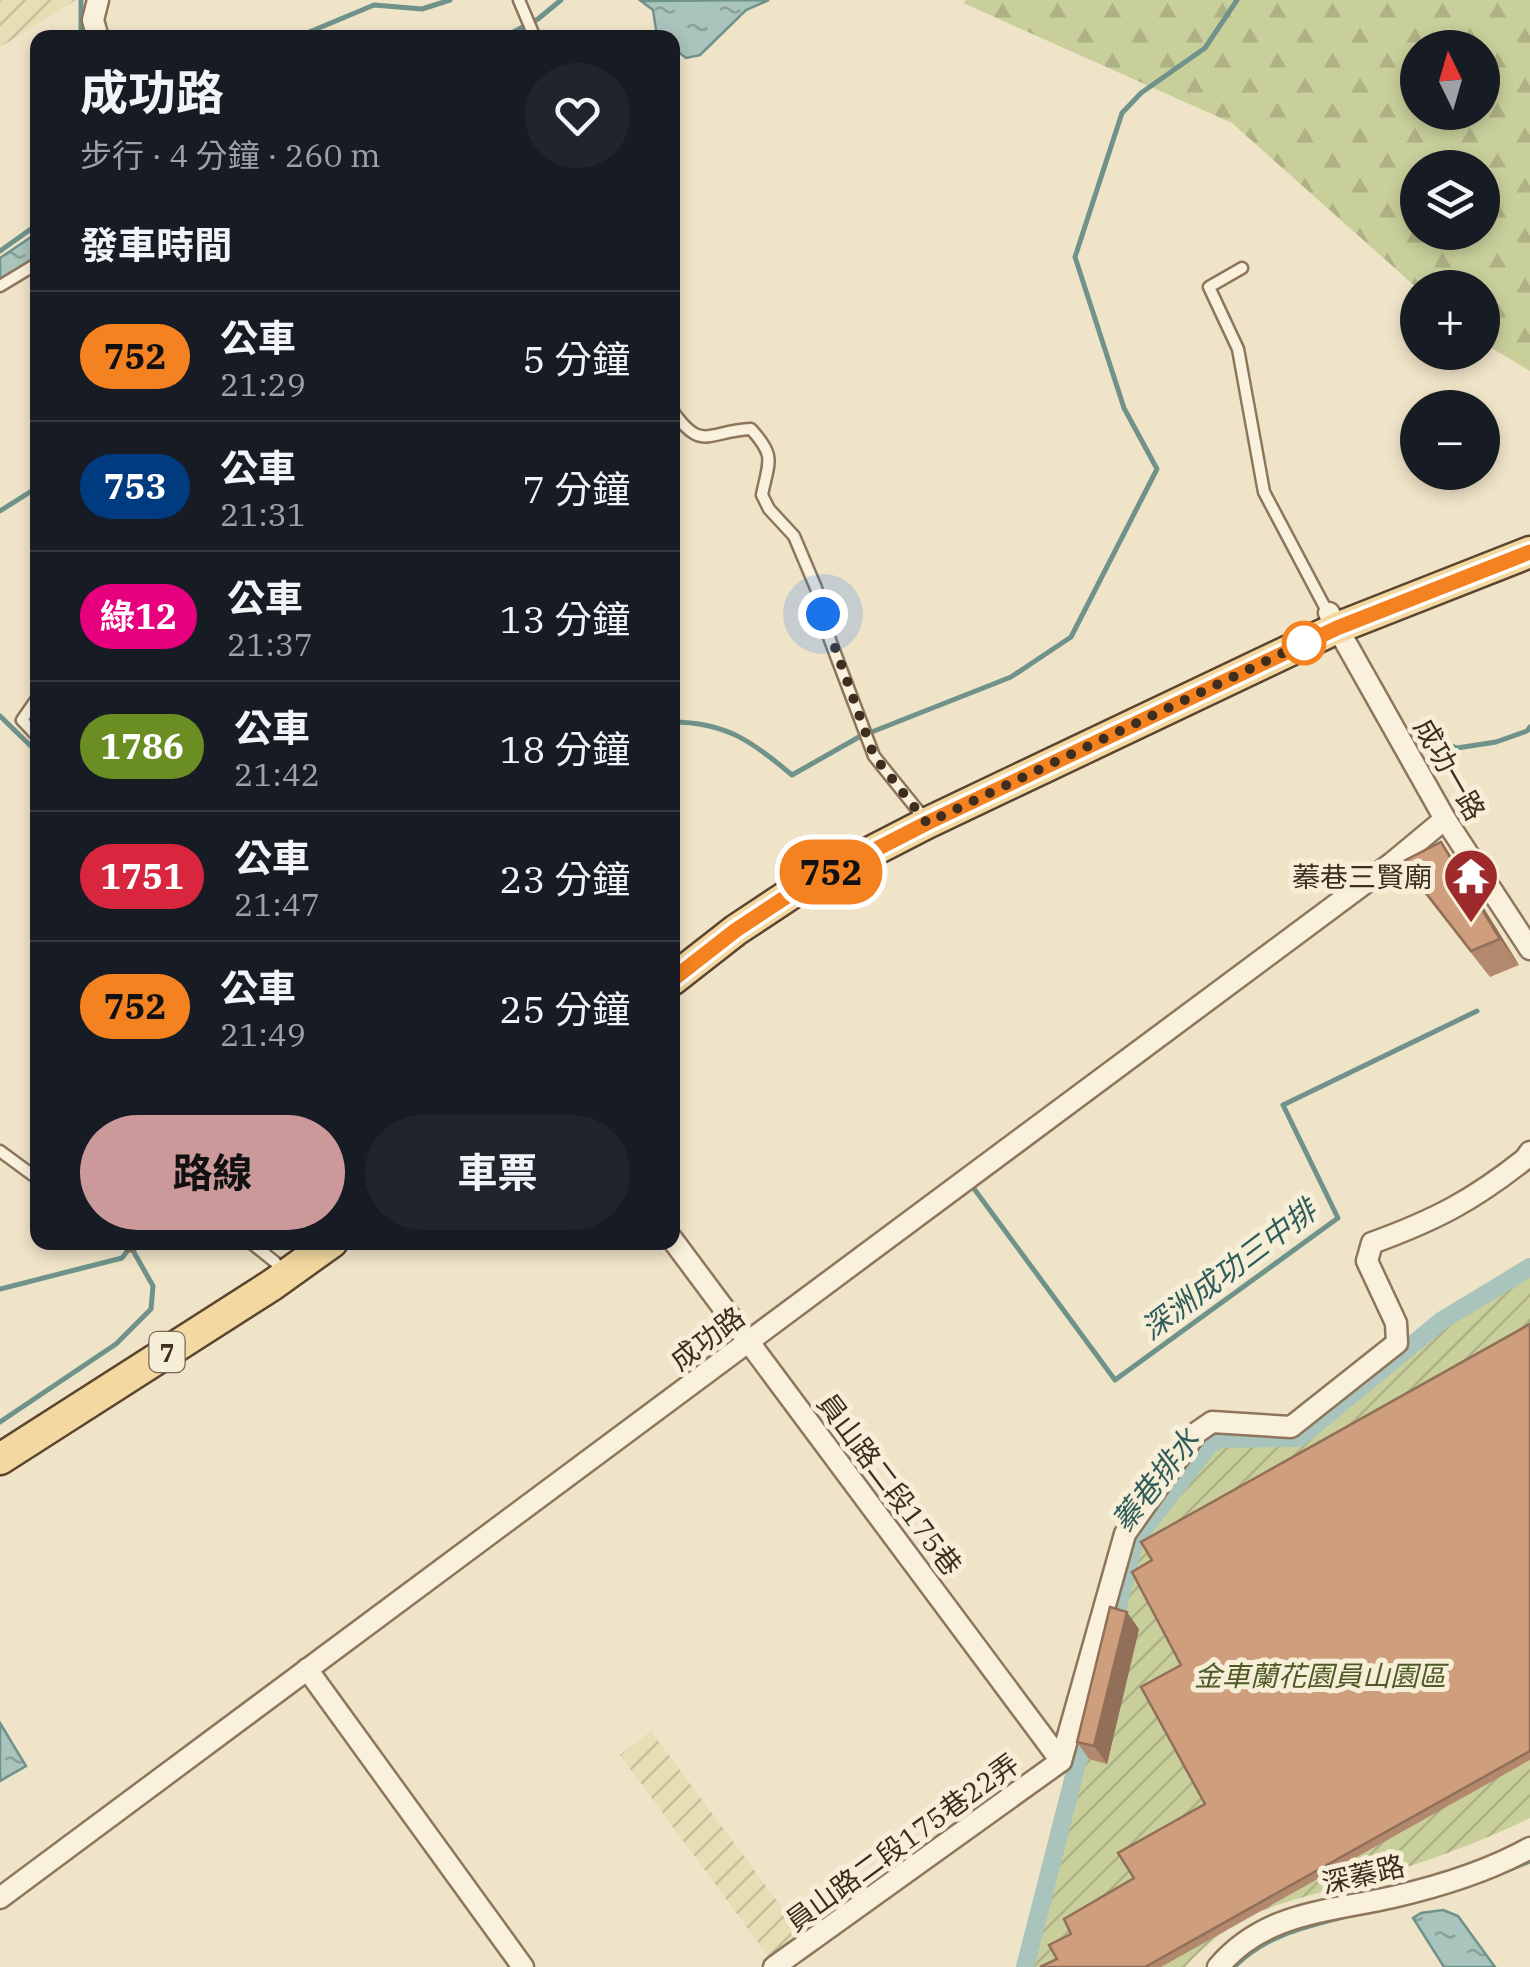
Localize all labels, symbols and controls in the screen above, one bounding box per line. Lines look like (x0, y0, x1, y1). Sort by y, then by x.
north arrow (1400, 30, 1500, 130)
map controls (1400, 30, 1500, 490)
text: 成功路 (80, 61, 224, 123)
button: heart (525, 63, 630, 168)
text: 步行 · 4 分鐘 · 260 m (80, 134, 381, 176)
button: layers (1400, 150, 1500, 250)
text: 發車時間 (80, 220, 232, 269)
button: + (1400, 270, 1500, 370)
text: 公車 (220, 313, 296, 362)
text: 752 (103, 333, 167, 379)
text: 5 分鐘 (522, 334, 630, 383)
text: 21:29 (220, 363, 306, 405)
button: − (1400, 390, 1500, 490)
text: 公車 (220, 443, 296, 492)
text: 753 (103, 463, 167, 509)
text: 7 分鐘 (522, 464, 630, 513)
text: 21:31 (220, 493, 306, 535)
text: 公車 (227, 573, 303, 622)
your location (798, 589, 848, 639)
text: 綠12 (100, 593, 177, 639)
text: 13 分鐘 (500, 594, 630, 643)
unlabelled marker (1283, 622, 1325, 664)
text: 21:37 (227, 623, 313, 665)
text: 公車 (234, 703, 310, 752)
street label: 成功一路 (1406, 711, 1494, 827)
text: 1786 (100, 723, 184, 769)
text: 18 分鐘 (500, 724, 630, 773)
text: 21:42 (234, 753, 320, 795)
text: 公車 (234, 833, 310, 882)
line badge: 752 (774, 840, 888, 904)
temple icon: 蓁巷三賢廟 (1441, 846, 1501, 925)
text: 752 (799, 849, 863, 895)
text: 1751 (100, 853, 184, 899)
text: 23 分鐘 (500, 854, 630, 903)
place label: 蓁巷三賢廟 (1292, 858, 1432, 895)
text: 21:47 (234, 883, 320, 925)
text: 公車 (220, 963, 296, 1012)
text: 752 (103, 983, 167, 1029)
text: 25 分鐘 (500, 984, 630, 1033)
text: 21:49 (220, 1013, 306, 1055)
button: 路線 (80, 1115, 345, 1230)
button: 車票 (365, 1115, 630, 1230)
water label: 深洲成功三中排 (1132, 1188, 1327, 1348)
street label: 成功路 (662, 1298, 752, 1378)
road number: 7 (150, 1332, 184, 1372)
street label: 員山路二段175巷 (810, 1386, 970, 1582)
water label: 蓁巷排水 (1103, 1419, 1209, 1539)
park label: 金車蘭花園員山園區 (1194, 1657, 1449, 1694)
street label: 員山路二段175巷22弄 (778, 1745, 1026, 1939)
street label: 深蓁路 (1318, 1847, 1408, 1901)

